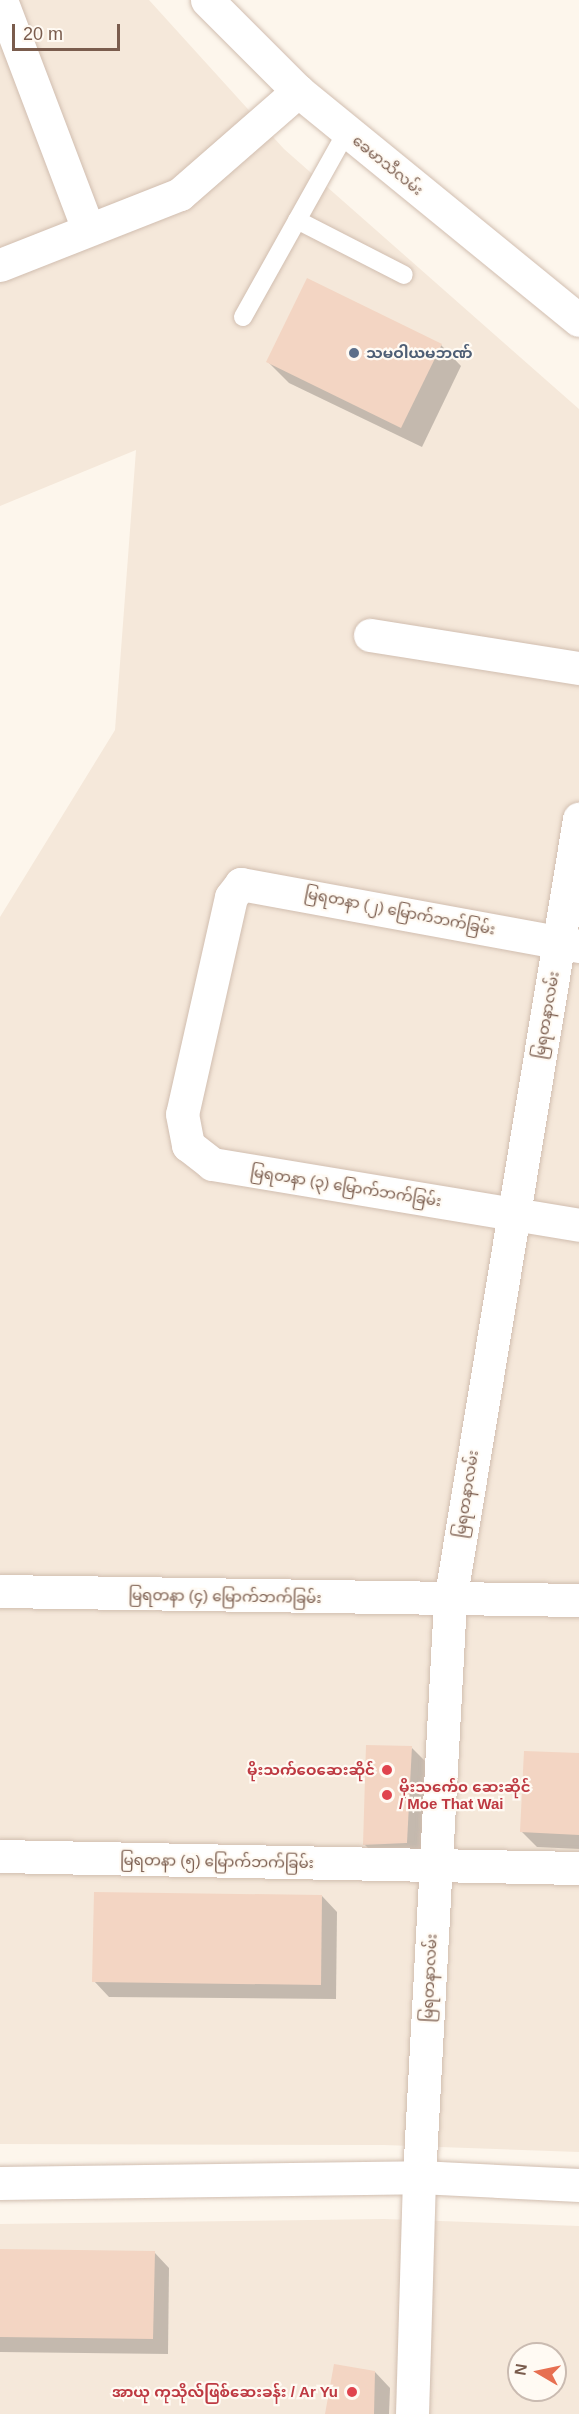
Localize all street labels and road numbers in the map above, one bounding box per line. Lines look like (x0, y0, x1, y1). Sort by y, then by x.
street label: ခေမာသီလမ်း (349, 131, 427, 199)
street label: မြရတနာ (၂) မြောက်ဘက်ခြမ်း (303, 884, 497, 938)
street label: မြရတနာလမ်း (529, 970, 563, 1060)
street label: မြရတနာ (၃) မြောက်ဘက်ခြမ်း (249, 1162, 443, 1210)
street label: မြရတနာလမ်း (450, 1449, 482, 1539)
street label: မြရတနာ (၄) မြောက်ဘက်ခြမ်း (128, 1585, 322, 1607)
street label: မြရတနာ (၅) မြောက်ဘက်ခြမ်း (120, 1850, 314, 1872)
street label: မြရတနာလမ်း (418, 1933, 440, 2023)

